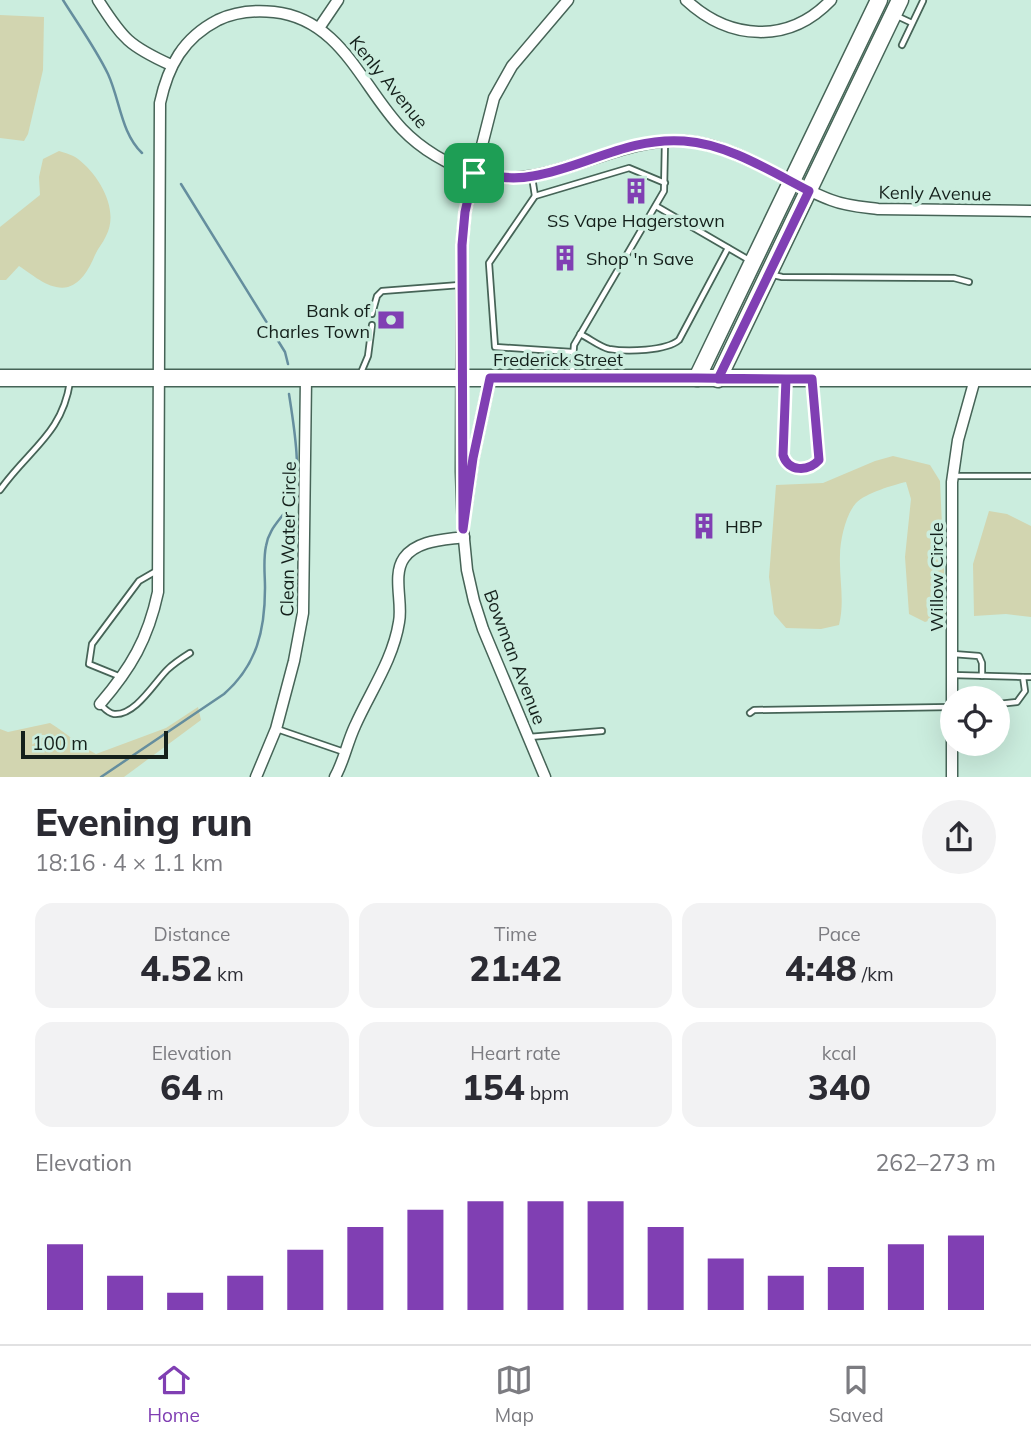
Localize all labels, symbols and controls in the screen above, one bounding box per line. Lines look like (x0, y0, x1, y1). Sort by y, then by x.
street label: Kenly Avenue (345, 31, 433, 133)
pin (444, 143, 504, 203)
icon: arrive (455, 154, 493, 192)
building icon: SS Vape Hagerstown (621, 176, 651, 206)
street label: Kenly Avenue (878, 181, 992, 205)
place label: SS Vape Hagerstown (547, 209, 725, 232)
building icon: Shop 'n Save (550, 243, 580, 273)
place label: Shop 'n Save (586, 247, 694, 270)
place label: Bank of Charles Town (256, 299, 371, 343)
bank icon: Bank of Charles Town (376, 305, 406, 335)
street label: Frederick Street (493, 348, 623, 371)
street label: Clean Water Circle (275, 461, 301, 617)
building icon: HBP (689, 511, 719, 541)
place label: HBP (725, 515, 763, 538)
street label: Willow Circle (925, 522, 948, 632)
street label: Bowman Avenue (479, 586, 551, 728)
map controls (940, 686, 1010, 756)
button: locate (940, 686, 1010, 756)
scale bar (21, 728, 168, 760)
text: 100 m (32, 731, 88, 755)
text: Evening run (35, 798, 253, 846)
button: share (922, 800, 996, 874)
text: 18:16 · 4 × 1.1 km (35, 848, 223, 877)
text: Distance (153, 922, 230, 946)
text: Time (494, 922, 537, 946)
text: Pace (818, 922, 861, 946)
text: 4.52 (140, 946, 212, 990)
text: 21:42 (469, 946, 562, 990)
text: 4:48 (785, 946, 857, 990)
text: km (212, 962, 244, 986)
text: /km (857, 962, 894, 986)
text: Elevation (152, 1041, 232, 1065)
text: Heart rate (470, 1041, 561, 1065)
text: kcal (822, 1041, 857, 1065)
text: 64 (160, 1065, 202, 1109)
text: 154 (462, 1065, 525, 1109)
text: 340 (808, 1065, 871, 1109)
text: m (202, 1081, 224, 1105)
text: bpm (525, 1081, 569, 1105)
text: Elevation (35, 1148, 132, 1177)
text: 262–273 m (875, 1148, 996, 1177)
tab: Home (147, 1361, 200, 1427)
tab: Map (495, 1361, 534, 1427)
tab: Saved (829, 1361, 884, 1427)

